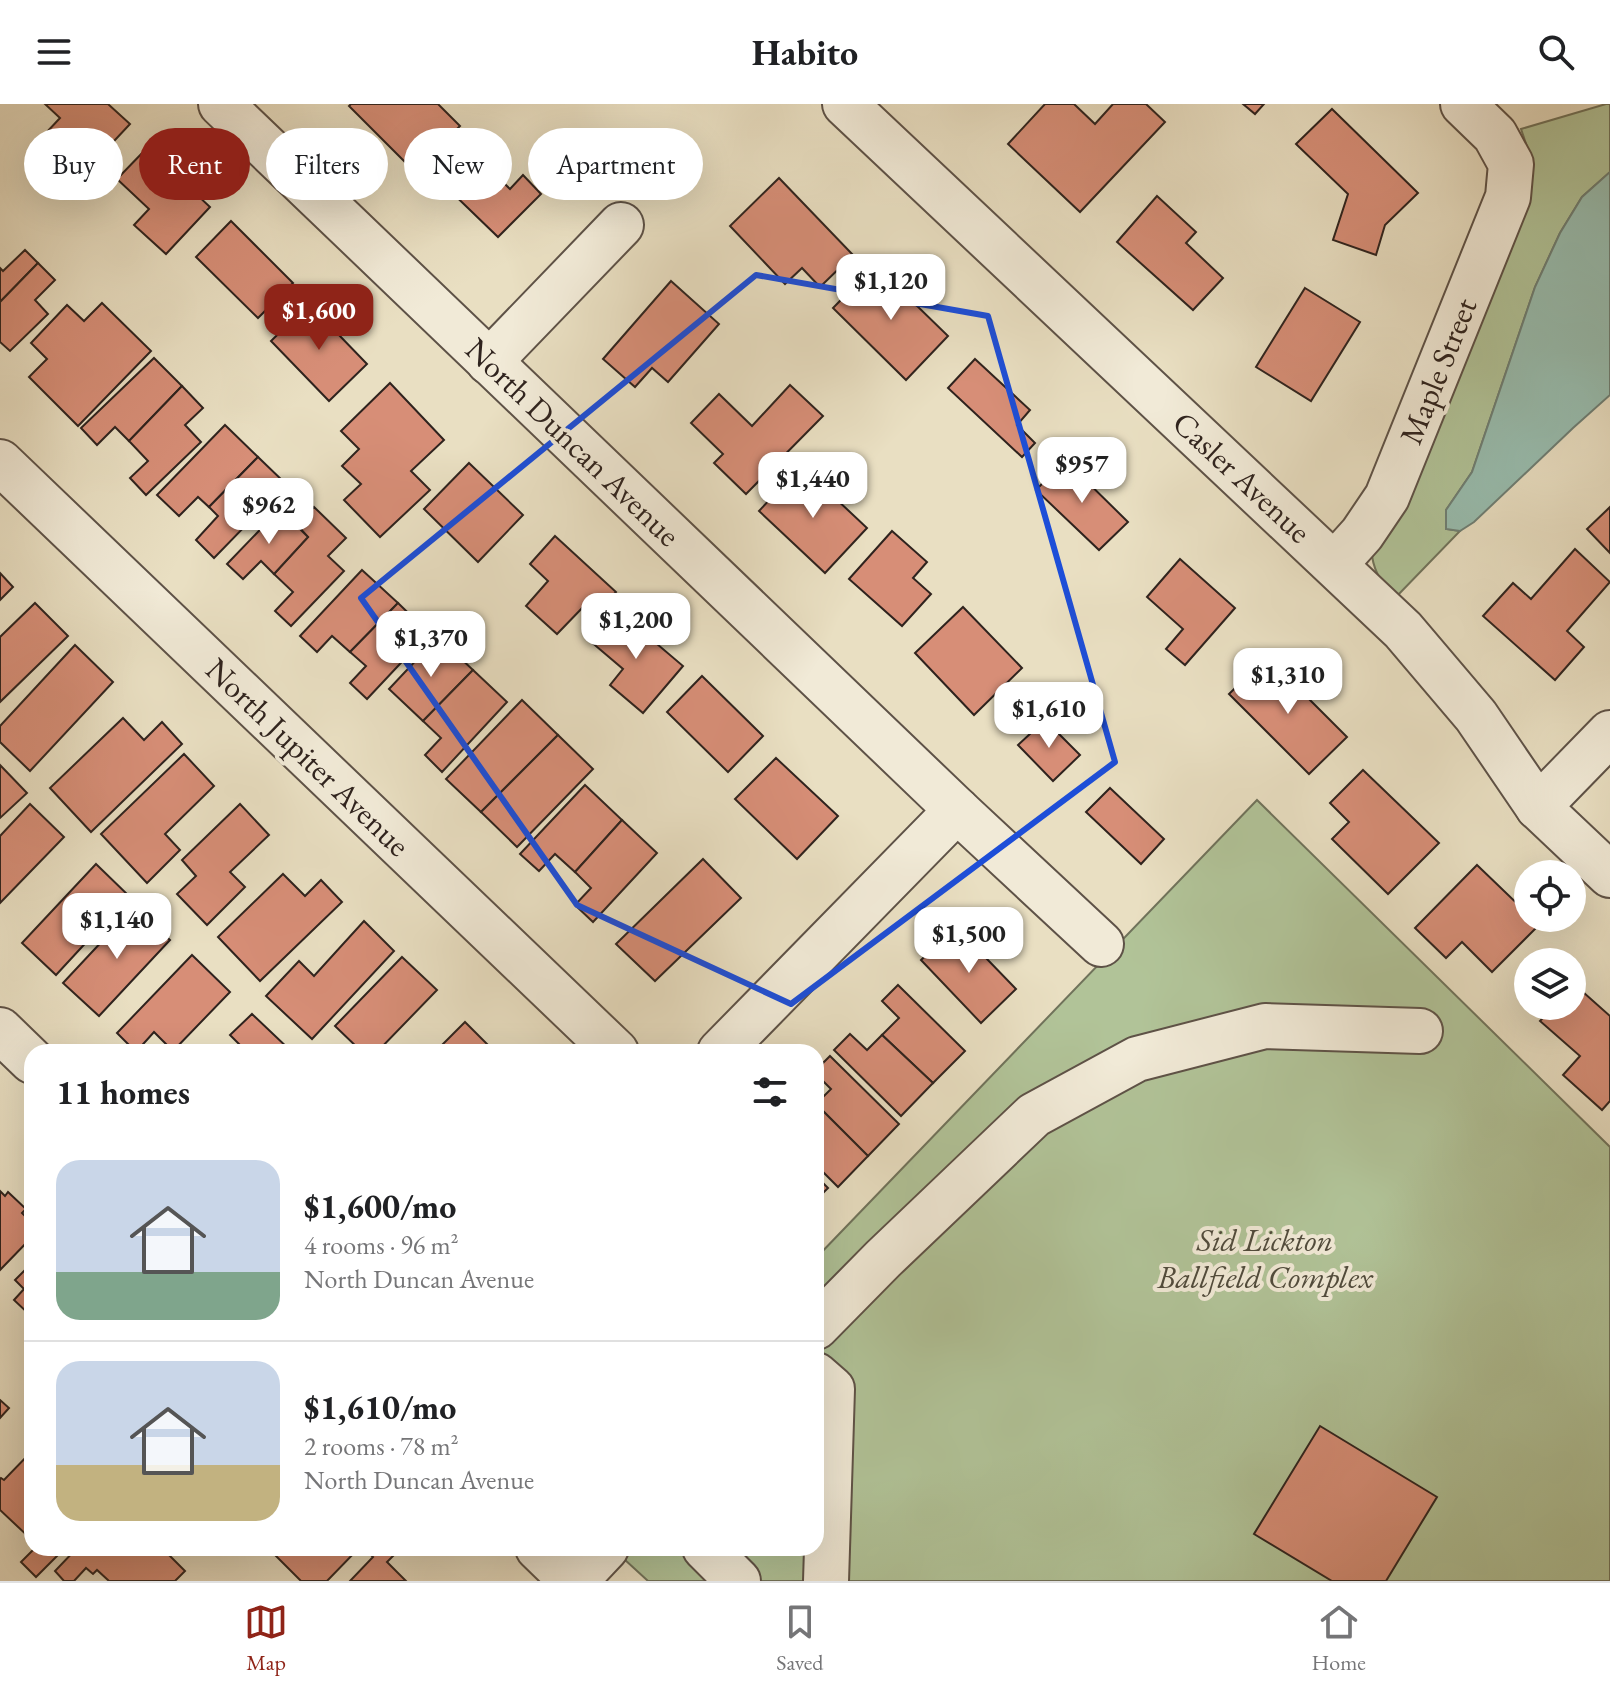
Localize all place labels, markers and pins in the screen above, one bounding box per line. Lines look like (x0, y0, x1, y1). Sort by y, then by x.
pin: $1,120 (826, 254, 956, 322)
pin: $1,600 (254, 284, 384, 352)
pin: $957 (1035, 437, 1129, 505)
pin: $1,440 (748, 452, 878, 520)
pin: $962 (222, 478, 316, 546)
pin: $1,200 (571, 593, 701, 661)
pin: $1,370 (366, 611, 496, 679)
pin: $1,310 (1223, 648, 1353, 716)
pin: $1,610 (984, 682, 1114, 750)
pin: $1,140 (52, 893, 182, 961)
pin: $1,500 (904, 907, 1034, 975)

